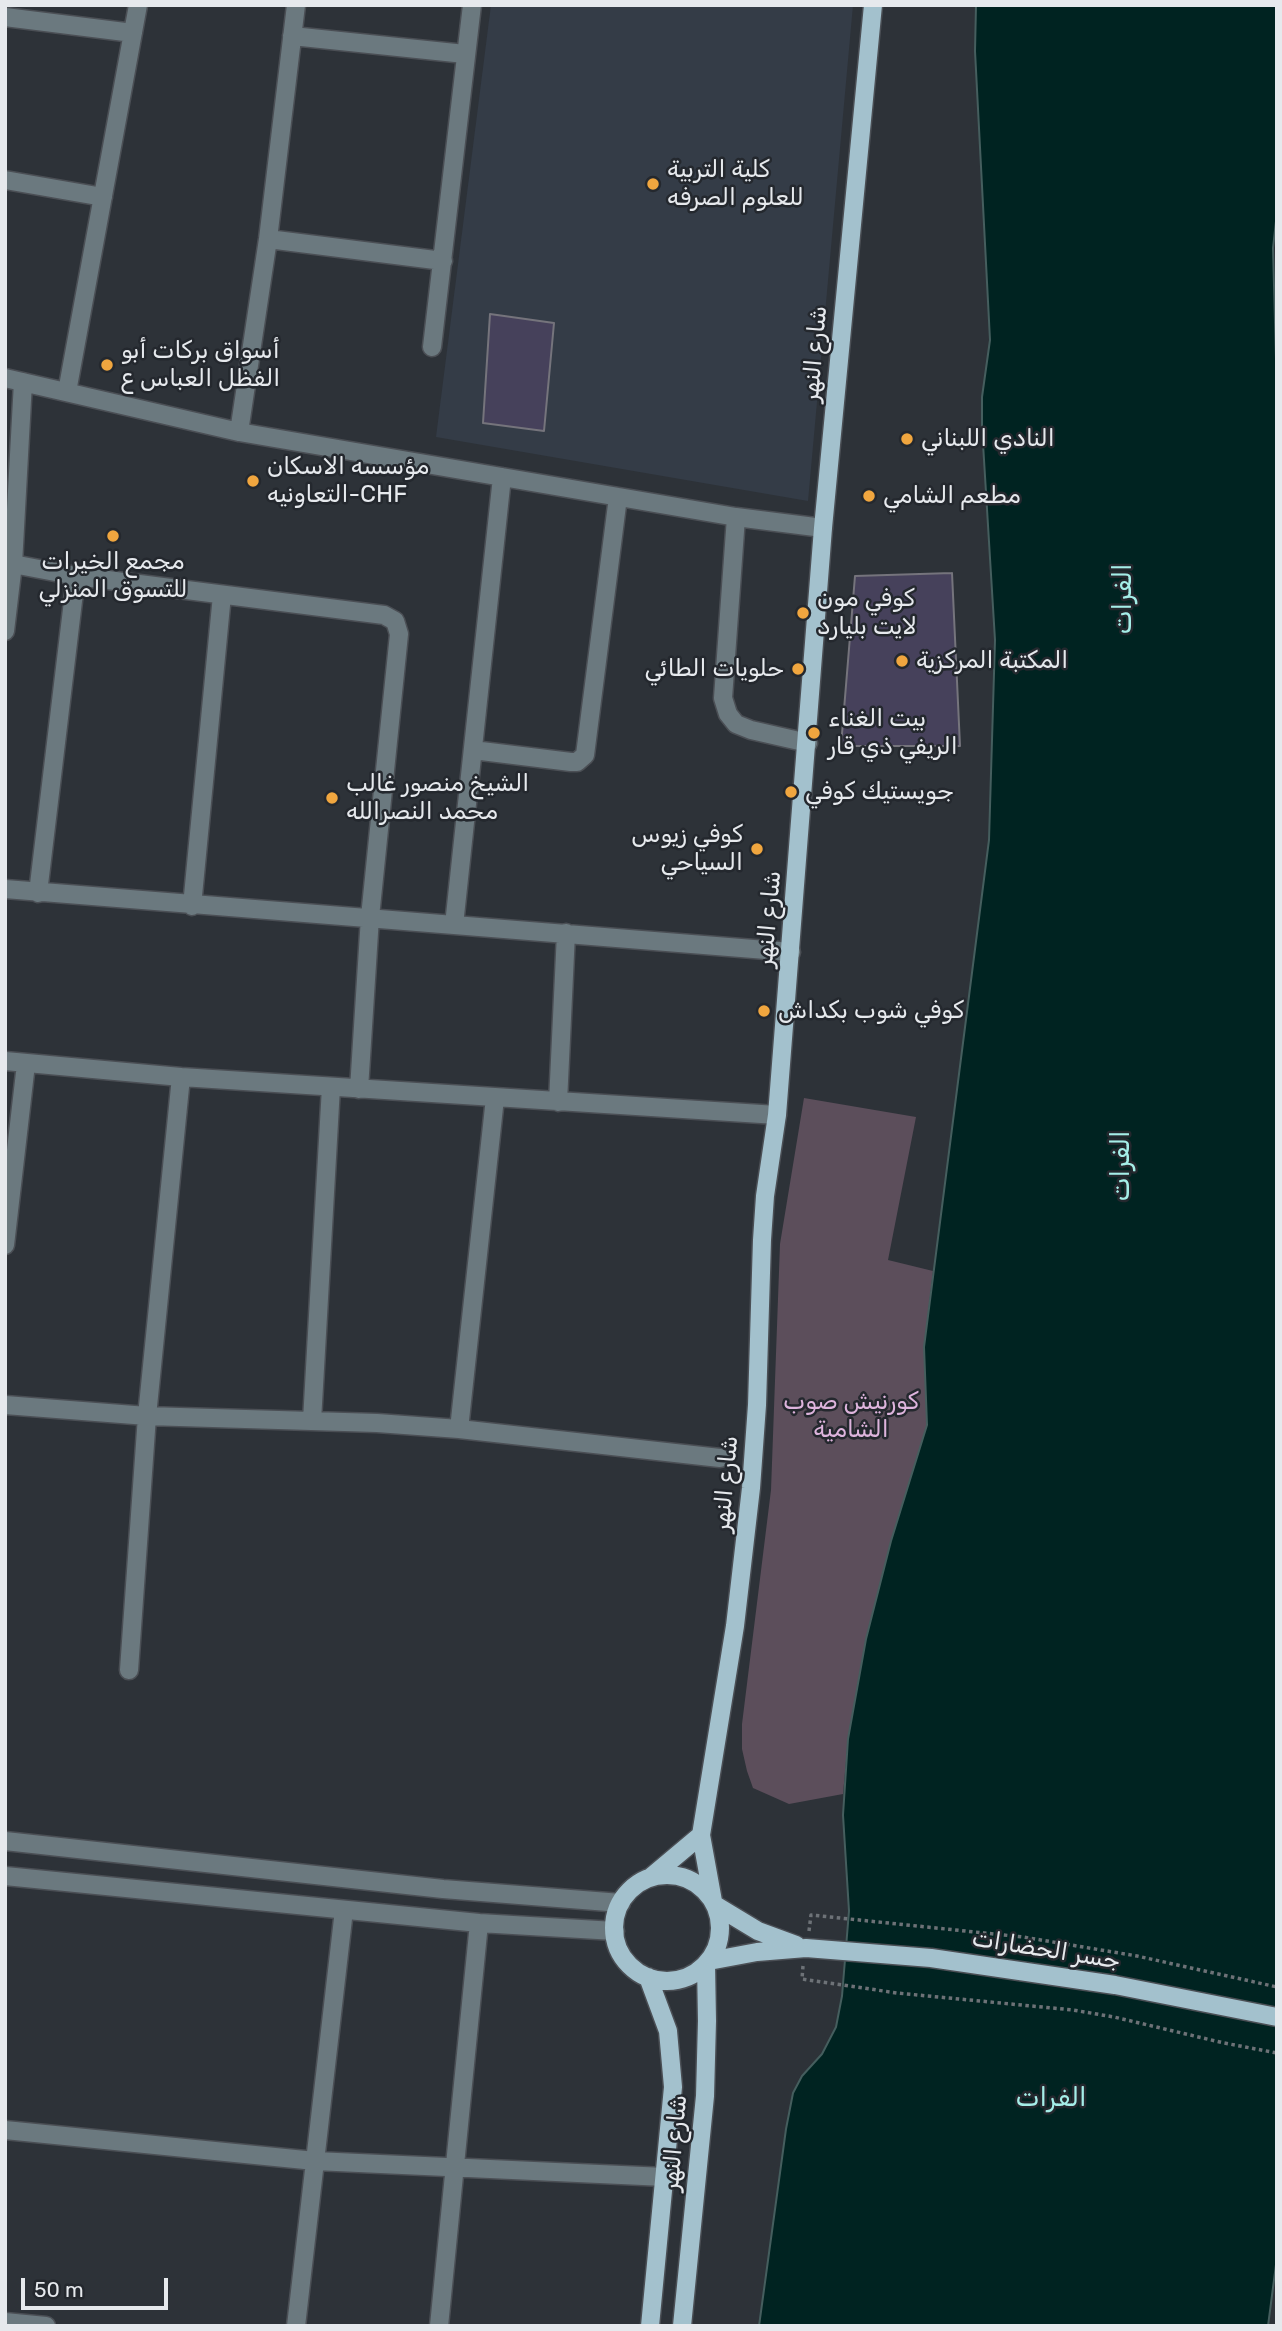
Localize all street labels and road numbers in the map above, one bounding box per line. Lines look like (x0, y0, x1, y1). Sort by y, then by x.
street label: شارع النهر (796, 305, 834, 403)
street label: شارع النهر (750, 870, 788, 968)
street label: شارع النهر (707, 1435, 745, 1533)
street label: جسر الحضارات (970, 1924, 1122, 1976)
street label: شارع النهر (656, 2094, 694, 2192)

